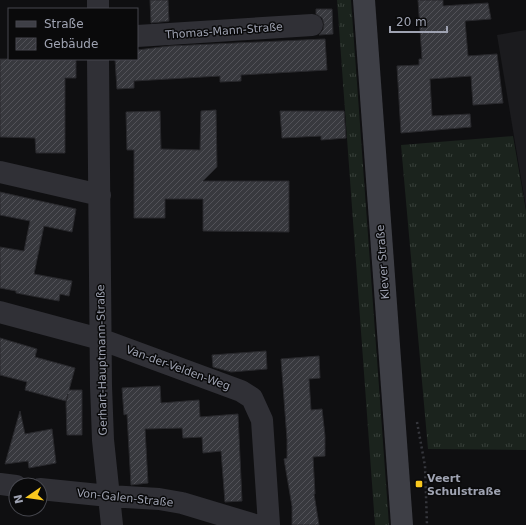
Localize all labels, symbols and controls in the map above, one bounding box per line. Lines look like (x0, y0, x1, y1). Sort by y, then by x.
legend (8, 8, 138, 60)
scale bar (390, 8, 447, 34)
text: 20 m (396, 15, 427, 29)
text: Straße (44, 17, 84, 31)
street label: Thomas-Mann-Straße (164, 20, 284, 42)
text: Gebäude (44, 37, 98, 51)
street label: Klever Straße (374, 224, 392, 300)
street label: Gerhart-Hauptmann-Straße (94, 284, 110, 436)
street label: Van-der-Velden-Weg (124, 343, 232, 393)
place label: Veert Schulstraße (427, 472, 501, 498)
north arrow (8, 477, 48, 517)
marker: Veert Schulstraße (414, 479, 424, 489)
street label: Von-Galen-Straße (76, 486, 174, 510)
text: N (11, 493, 26, 505)

